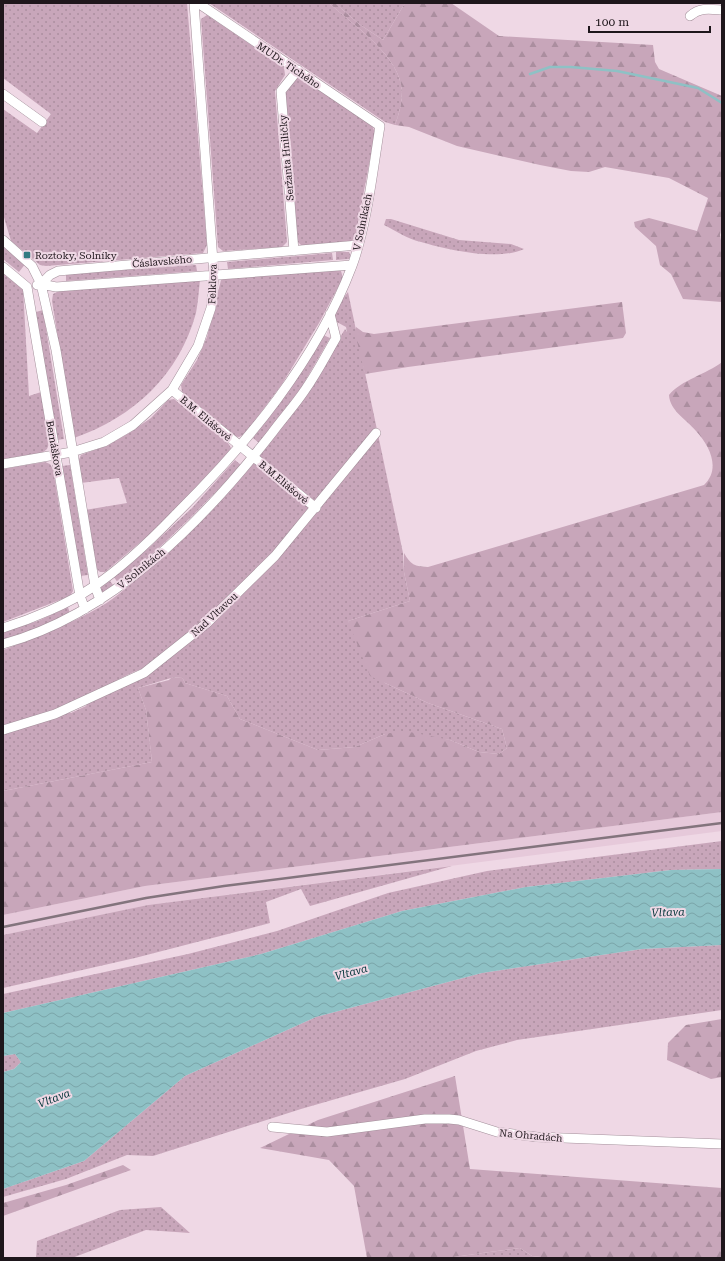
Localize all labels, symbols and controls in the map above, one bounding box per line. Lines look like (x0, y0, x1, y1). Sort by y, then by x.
scale bar (589, 8, 710, 34)
text: 100 m (595, 15, 629, 29)
street label: MUDr. Tichého (255, 40, 322, 91)
street label: Seržanta Hniličky (277, 114, 296, 201)
street label: V Solníkách (351, 192, 374, 252)
marker: Roztoky, Solníky (22, 250, 32, 260)
place label: Roztoky, Solníky (35, 250, 117, 261)
street label: Čáslavského (132, 253, 192, 270)
street label: Felklova (206, 263, 219, 304)
street label: B.M. Eliášové (178, 394, 234, 443)
street label: Bernáškova (44, 420, 65, 477)
street label: B.M.Eliášové (257, 459, 311, 506)
street label: V Solníkách (115, 545, 168, 591)
street label: Nad Vltavou (189, 590, 240, 639)
water label: Vltava (651, 905, 685, 920)
water label: Vltava (333, 962, 369, 983)
water label: Vltava (36, 1086, 72, 1111)
street label: Na Ohradách (499, 1127, 564, 1144)

